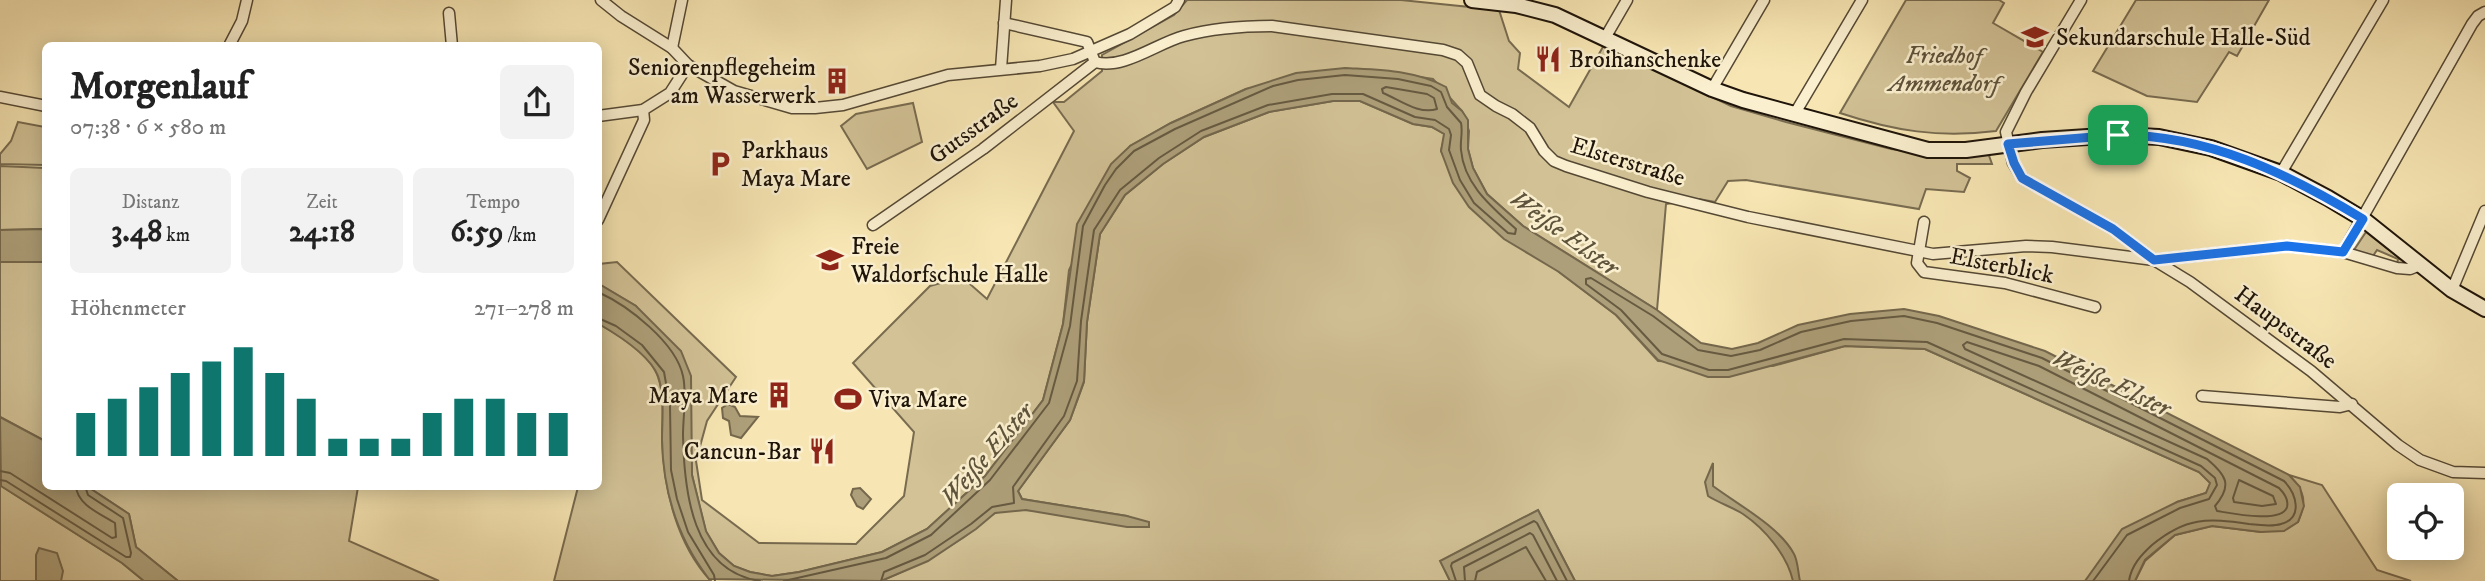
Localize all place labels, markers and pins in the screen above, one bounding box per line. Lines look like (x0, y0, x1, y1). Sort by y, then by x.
school or university icon: Sekundarschule Halle-Süd (2020, 22, 2050, 52)
place label: Sekundarschule Halle-Süd (2056, 23, 2311, 53)
restaurant icon: Broihanschenke (1533, 44, 1563, 74)
place label: Broihanschenke (1569, 45, 1721, 75)
place label: Seniorenpflegeheim am Wasserwerk (628, 53, 816, 111)
building icon: Seniorenpflegeheim am Wasserwerk (822, 66, 852, 96)
pin (2088, 105, 2148, 165)
place label: Parkhaus Maya Mare (741, 136, 851, 194)
parking icon: Parkhaus Maya Mare (705, 149, 735, 179)
place label: Freie Waldorfschule Halle (850, 232, 1048, 290)
school or university icon: Freie Waldorfschule Halle (815, 245, 845, 275)
building icon: Maya Mare (764, 380, 794, 410)
place label: Maya Mare (648, 381, 758, 411)
sports icon: Viva Mare (833, 384, 863, 414)
place label: Viva Mare (868, 385, 967, 415)
restaurant icon: Cancun-Bar (807, 436, 837, 466)
place label: Cancun-Bar (684, 437, 801, 467)

